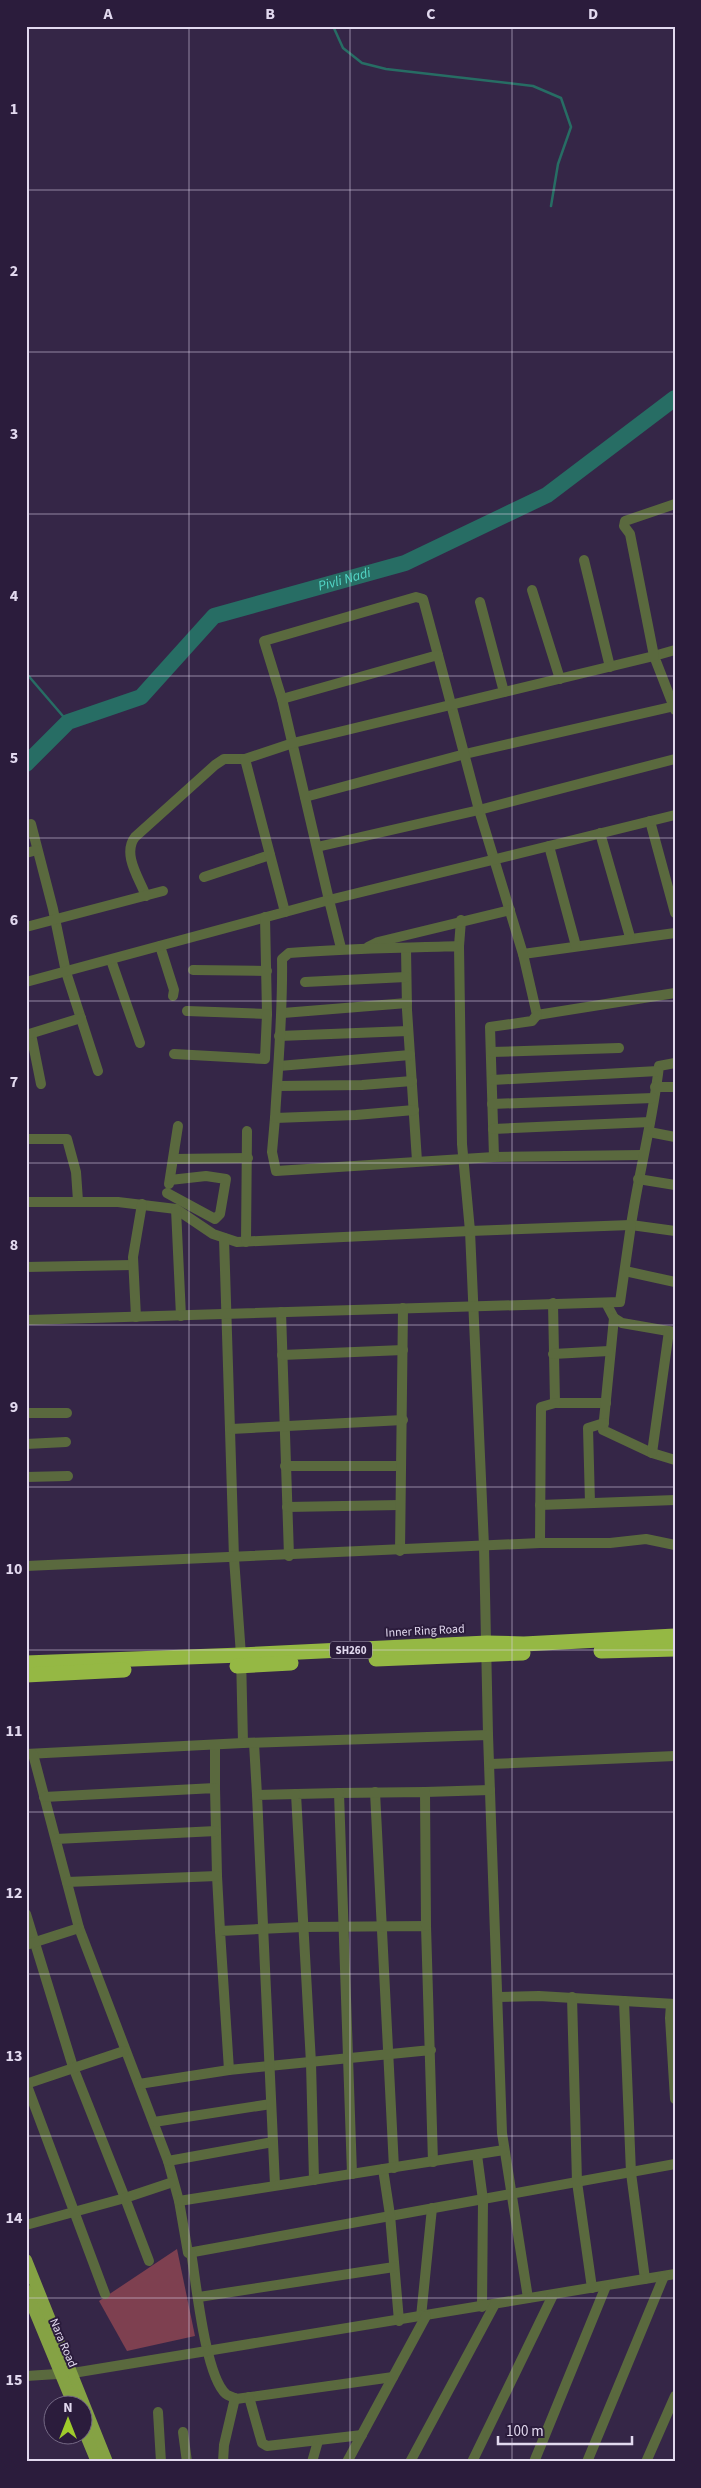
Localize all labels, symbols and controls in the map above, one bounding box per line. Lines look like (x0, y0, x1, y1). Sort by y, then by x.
text: A (102, 3, 113, 25)
text: B (265, 3, 275, 25)
text: C (426, 3, 436, 25)
text: D (588, 3, 598, 25)
text: 1 (10, 98, 18, 120)
text: 2 (10, 260, 18, 282)
text: 3 (10, 423, 18, 445)
water label: Pivli Nadi (316, 563, 374, 597)
text: 4 (10, 585, 19, 607)
text: 5 (10, 747, 18, 769)
text: 6 (10, 909, 18, 931)
text: 7 (10, 1071, 18, 1093)
text: 8 (10, 1234, 18, 1256)
text: 9 (10, 1396, 18, 1418)
text: 10 (6, 1558, 22, 1580)
street label: Inner Ring Road (385, 1620, 465, 1642)
road number: SH260 (330, 1642, 372, 1658)
text: 11 (6, 1720, 22, 1742)
text: 12 (6, 1882, 22, 1904)
text: 13 (6, 2045, 22, 2067)
text: 14 (6, 2207, 23, 2229)
street label: Nara Road (45, 2316, 81, 2370)
text: 15 (6, 2369, 22, 2391)
north arrow (42, 2396, 92, 2446)
text: N (63, 2398, 73, 2418)
scale bar (498, 2413, 632, 2445)
text: 100 m (506, 2421, 544, 2442)

